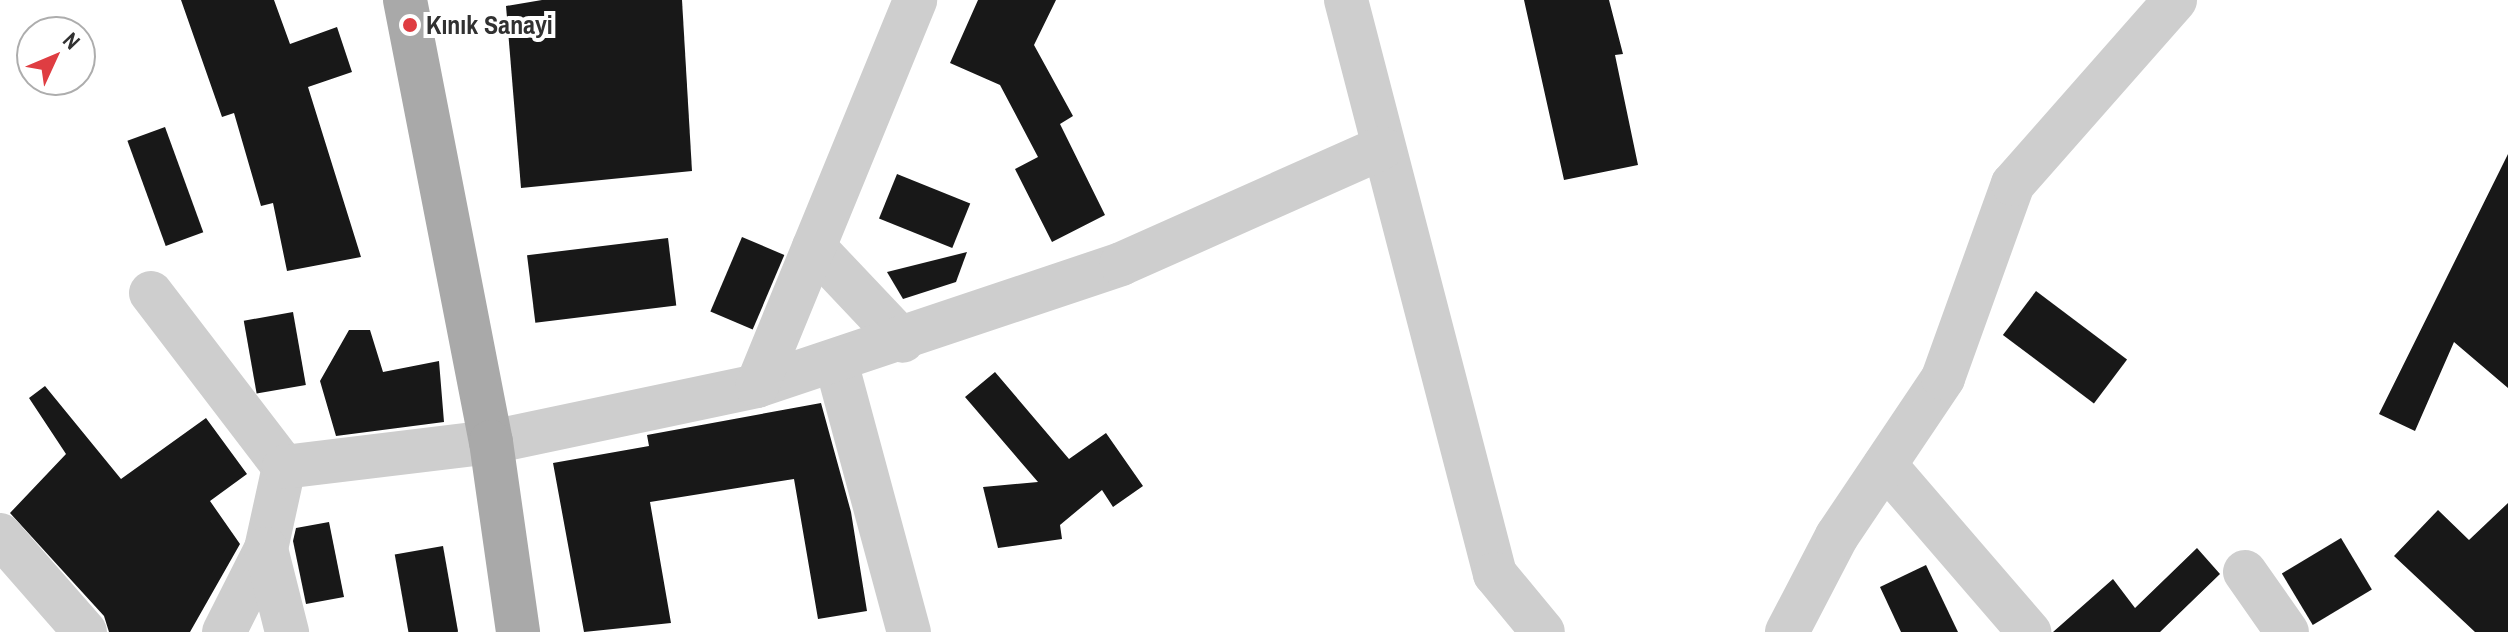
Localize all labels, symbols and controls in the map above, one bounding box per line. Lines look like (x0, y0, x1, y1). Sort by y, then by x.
place label: Kınık Sanayi (426, 9, 553, 41)
north arrow (16, 16, 96, 96)
marker: Kınık Sanayi (401, 16, 419, 34)
text: N (57, 26, 87, 56)

